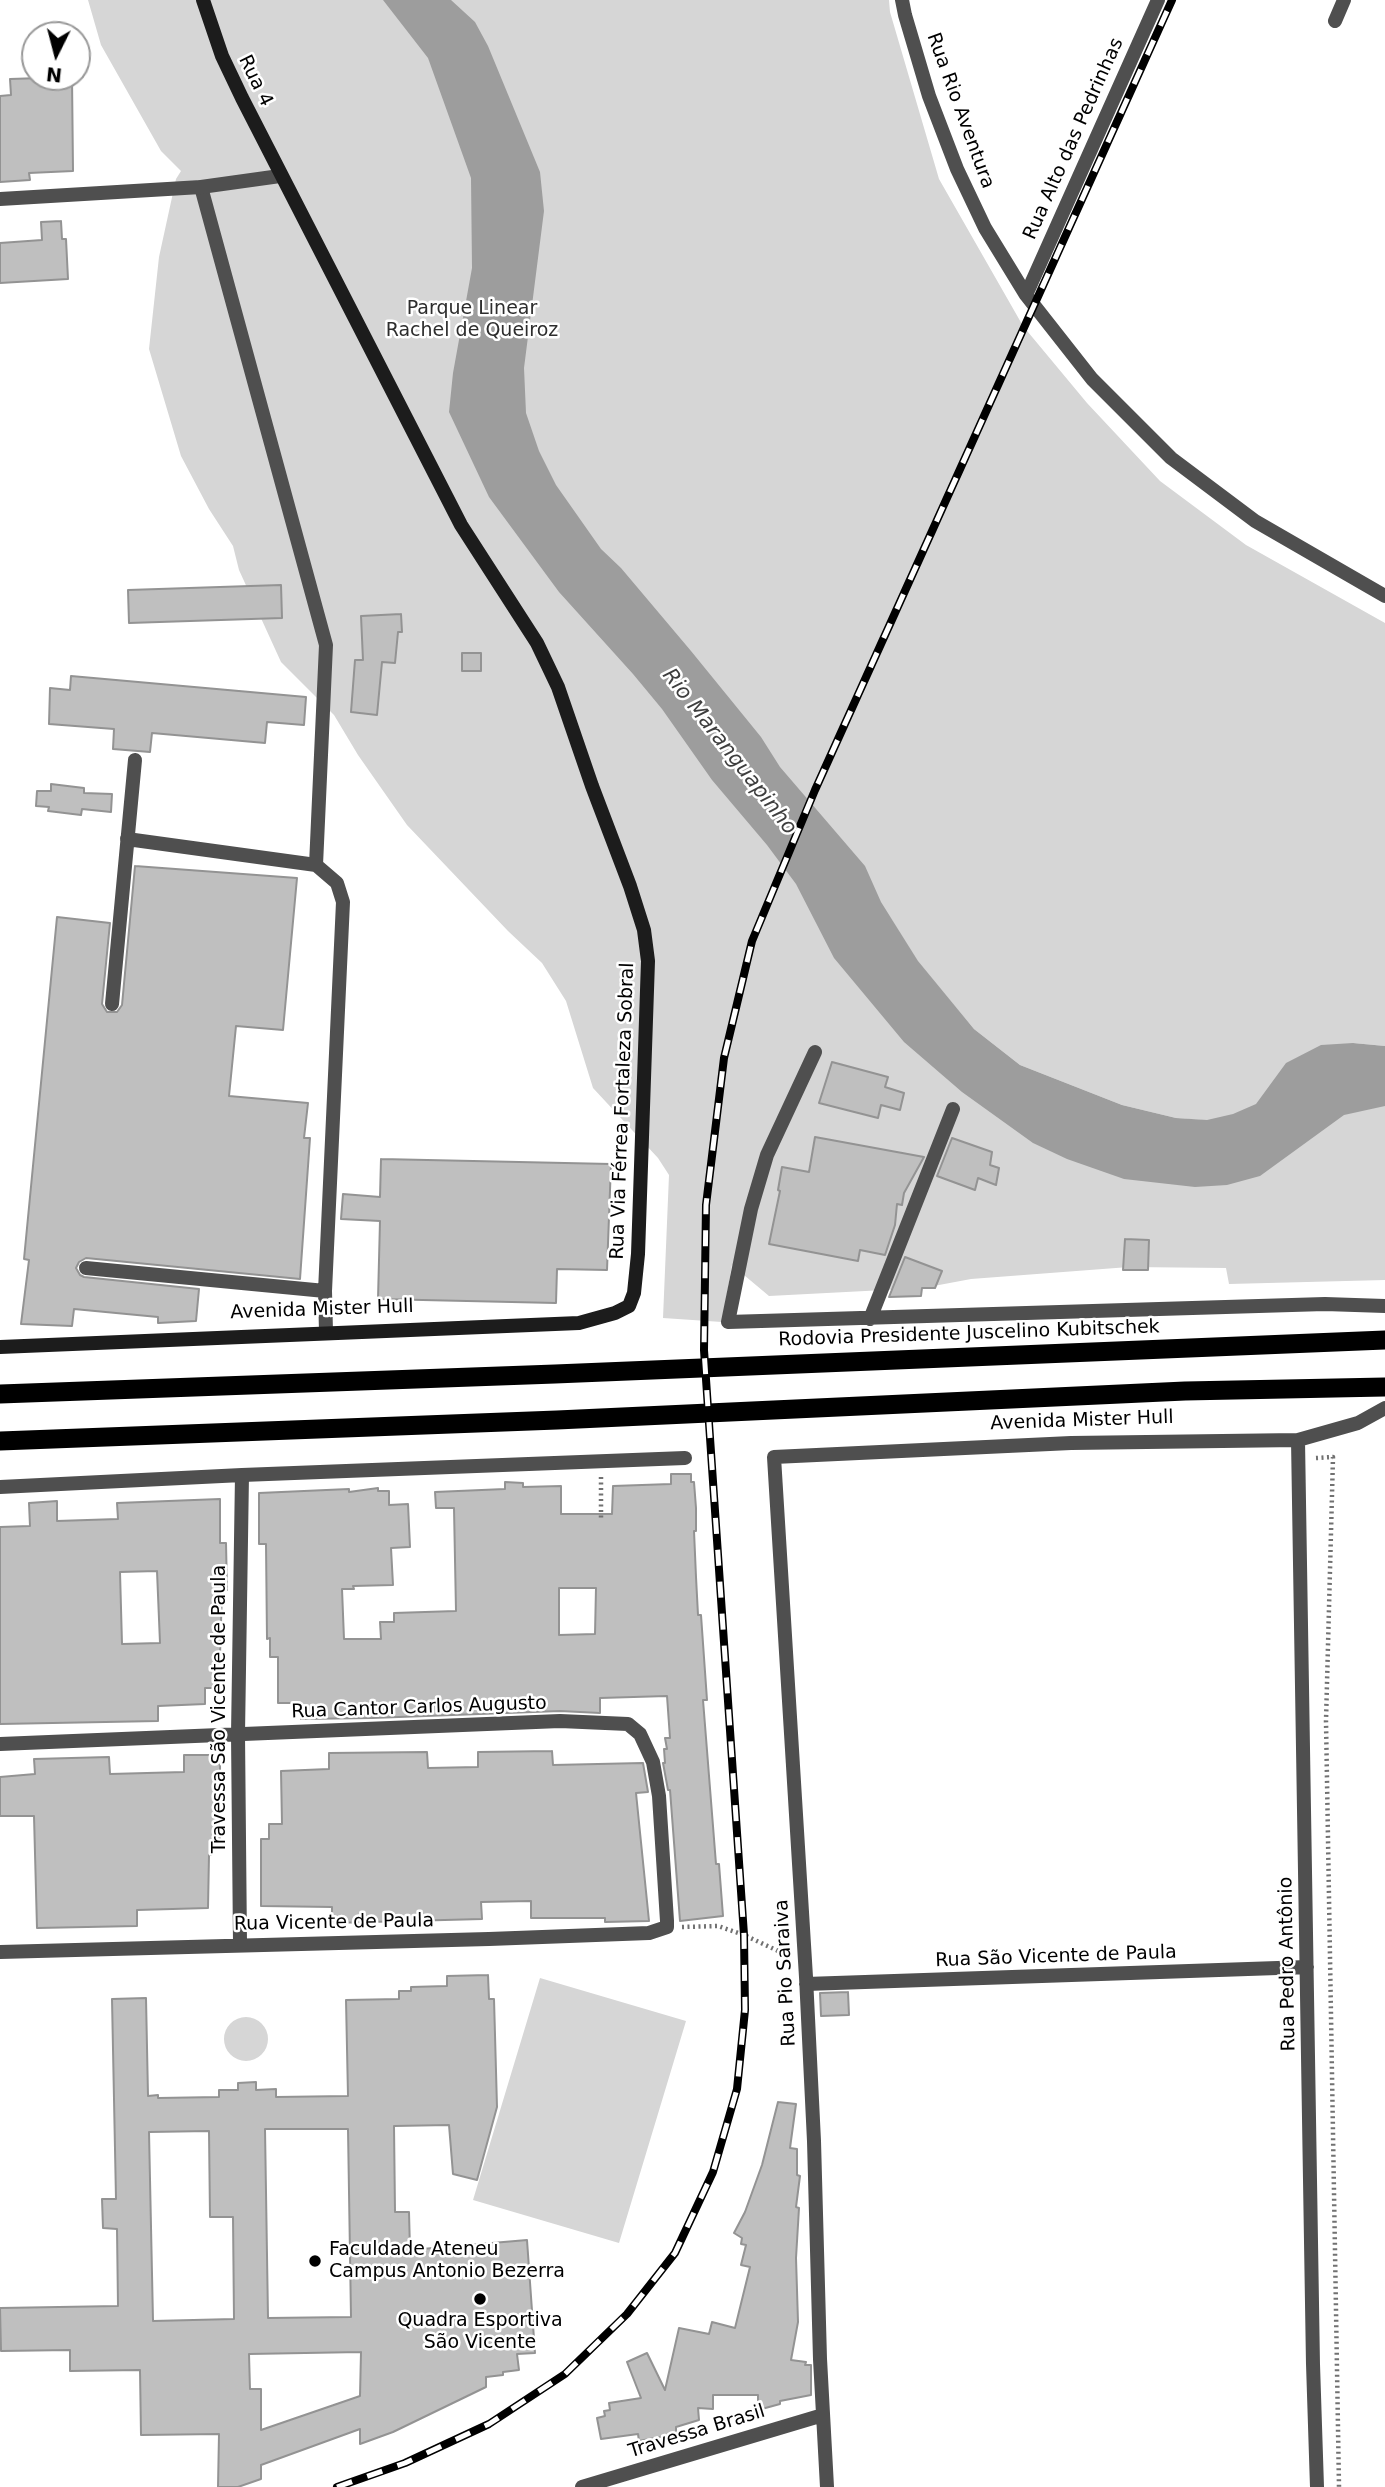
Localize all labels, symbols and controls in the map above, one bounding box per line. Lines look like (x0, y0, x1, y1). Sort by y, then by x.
north arrow (21, 21, 91, 91)
street label: Rua Rio Aventura (921, 30, 999, 192)
street label: Rua Alto das Pedrinhas (1019, 35, 1129, 243)
street label: Rua 4 (233, 52, 277, 110)
text: N (45, 63, 63, 87)
park label: Parque Linear Rachel de Queiroz (386, 298, 558, 342)
water label: Rio Maranguapinho (656, 664, 802, 840)
street label: Rua Via Férrea Fortaleza Sobral (606, 962, 640, 1260)
street label: Avenida Mister Hull (230, 1295, 414, 1325)
street label: Rodovia Presidente Juscelino Kubitschek (778, 1316, 1160, 1352)
street label: Avenida Mister Hull (990, 1406, 1174, 1436)
street label: Travessa São Vicente de Paula (209, 1565, 231, 1853)
street label: Rua Cantor Carlos Augusto (291, 1692, 547, 1724)
street label: Rua Pedro Antônio (1275, 1876, 1301, 2052)
street label: Rua Pio Saraiva (771, 1899, 801, 2047)
street label: Rua Vicente de Paula (234, 1910, 434, 1936)
street label: Rua São Vicente de Paula (935, 1941, 1177, 1973)
place label: Faculdade Ateneu Campus Antonio Bezerra (329, 2239, 565, 2283)
marker: Faculdade Ateneu Campus Antonio Bezerra (307, 2253, 323, 2269)
marker: Quadra Esportiva São Vicente (472, 2291, 488, 2307)
place label: Quadra Esportiva São Vicente (397, 2310, 563, 2354)
street label: Travessa Brasil (626, 2400, 768, 2464)

